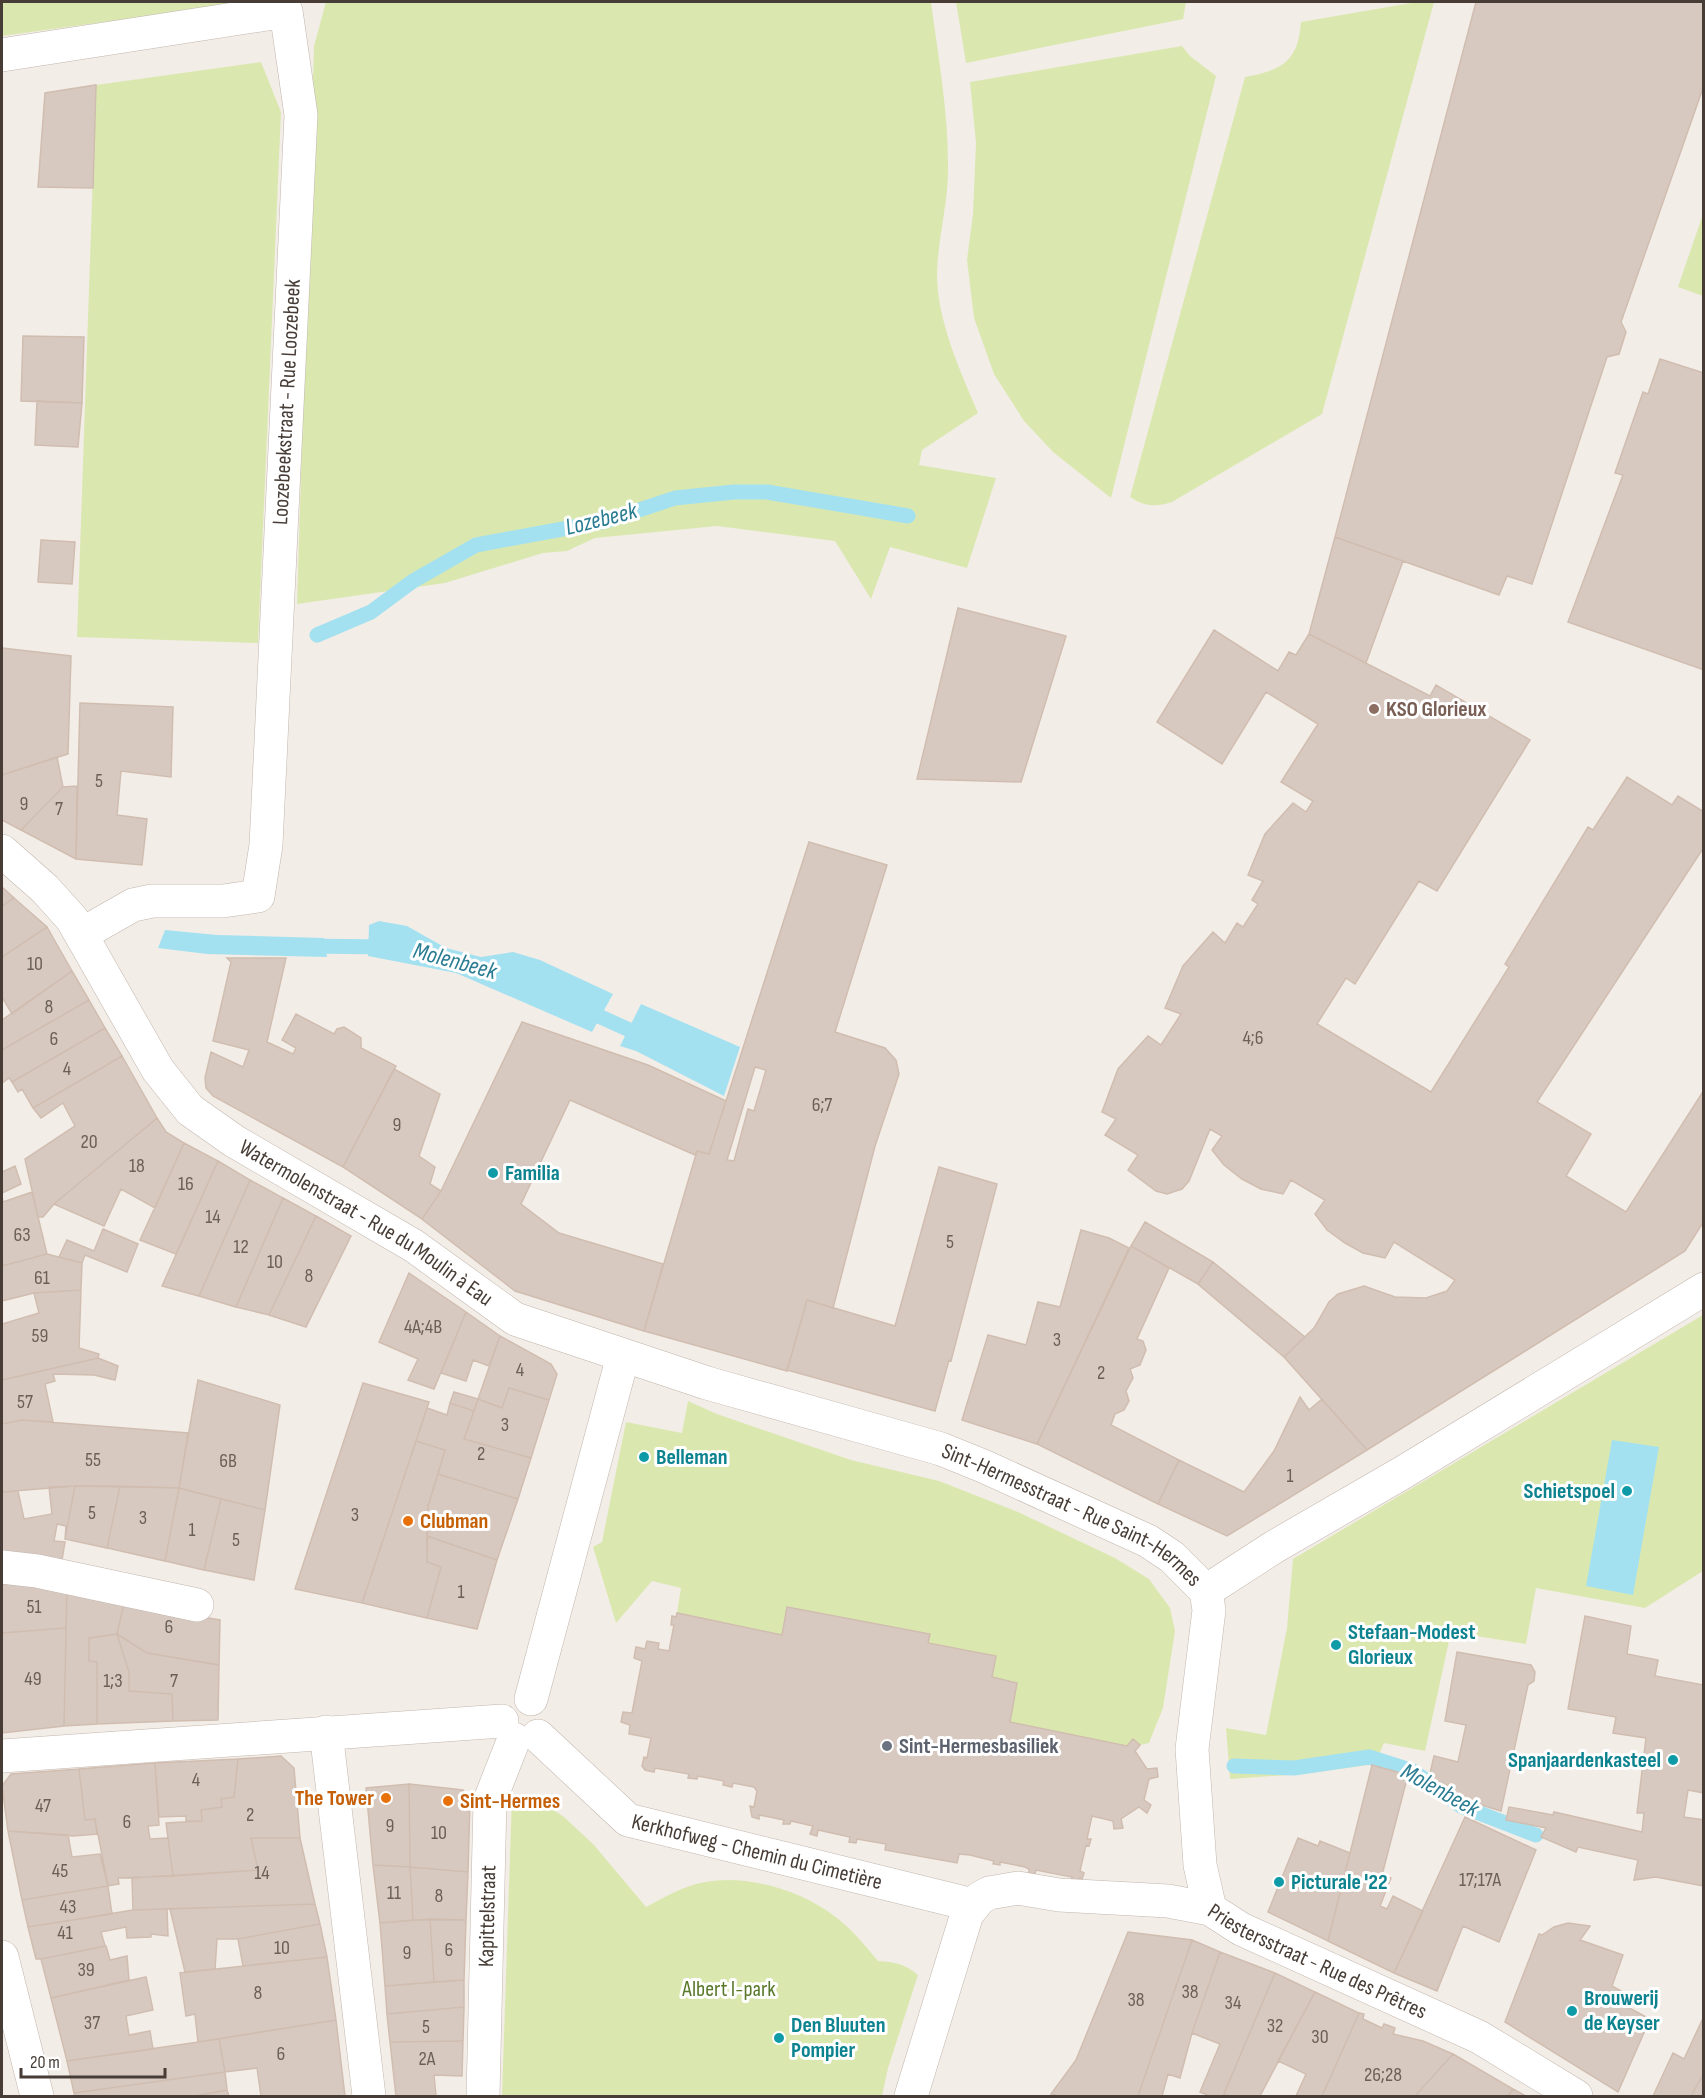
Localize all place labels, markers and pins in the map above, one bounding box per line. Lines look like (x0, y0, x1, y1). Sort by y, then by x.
place label: KSO Glorieux (1386, 696, 1486, 723)
marker: KSO Glorieux (1367, 702, 1381, 716)
place label: Familia (505, 1160, 560, 1187)
marker: Familia (486, 1166, 500, 1180)
place label: Belleman (656, 1444, 728, 1471)
marker: Belleman (637, 1450, 651, 1464)
place label: Schietspoel (1523, 1478, 1615, 1505)
marker: Schietspoel (1620, 1484, 1634, 1498)
place label: Clubman (420, 1508, 488, 1535)
marker: Clubman (401, 1514, 415, 1528)
place label: Stefaan-Modest Glorieux (1348, 1619, 1476, 1671)
marker: Stefaan-Modest Glorieux (1329, 1638, 1343, 1652)
place label: Sint-Hermesbasiliek (899, 1733, 1059, 1760)
marker: Sint-Hermesbasiliek (880, 1739, 894, 1753)
place label: Spanjaardenkasteel (1508, 1747, 1661, 1774)
marker: Spanjaardenkasteel (1666, 1753, 1680, 1767)
place label: The Tower (295, 1785, 374, 1812)
place label: Sint-Hermes (460, 1788, 560, 1815)
marker: The Tower (379, 1791, 393, 1805)
marker: Sint-Hermes (441, 1794, 455, 1808)
place label: Picturale '22 (1291, 1869, 1388, 1896)
marker: Picturale '22 (1272, 1875, 1286, 1889)
place label: Brouwerij de Keyser (1584, 1985, 1660, 2037)
marker: Brouwerij de Keyser (1565, 2004, 1579, 2018)
place label: Den Bluuten Pompier (791, 2012, 886, 2064)
marker: Den Bluuten Pompier (772, 2031, 786, 2045)

